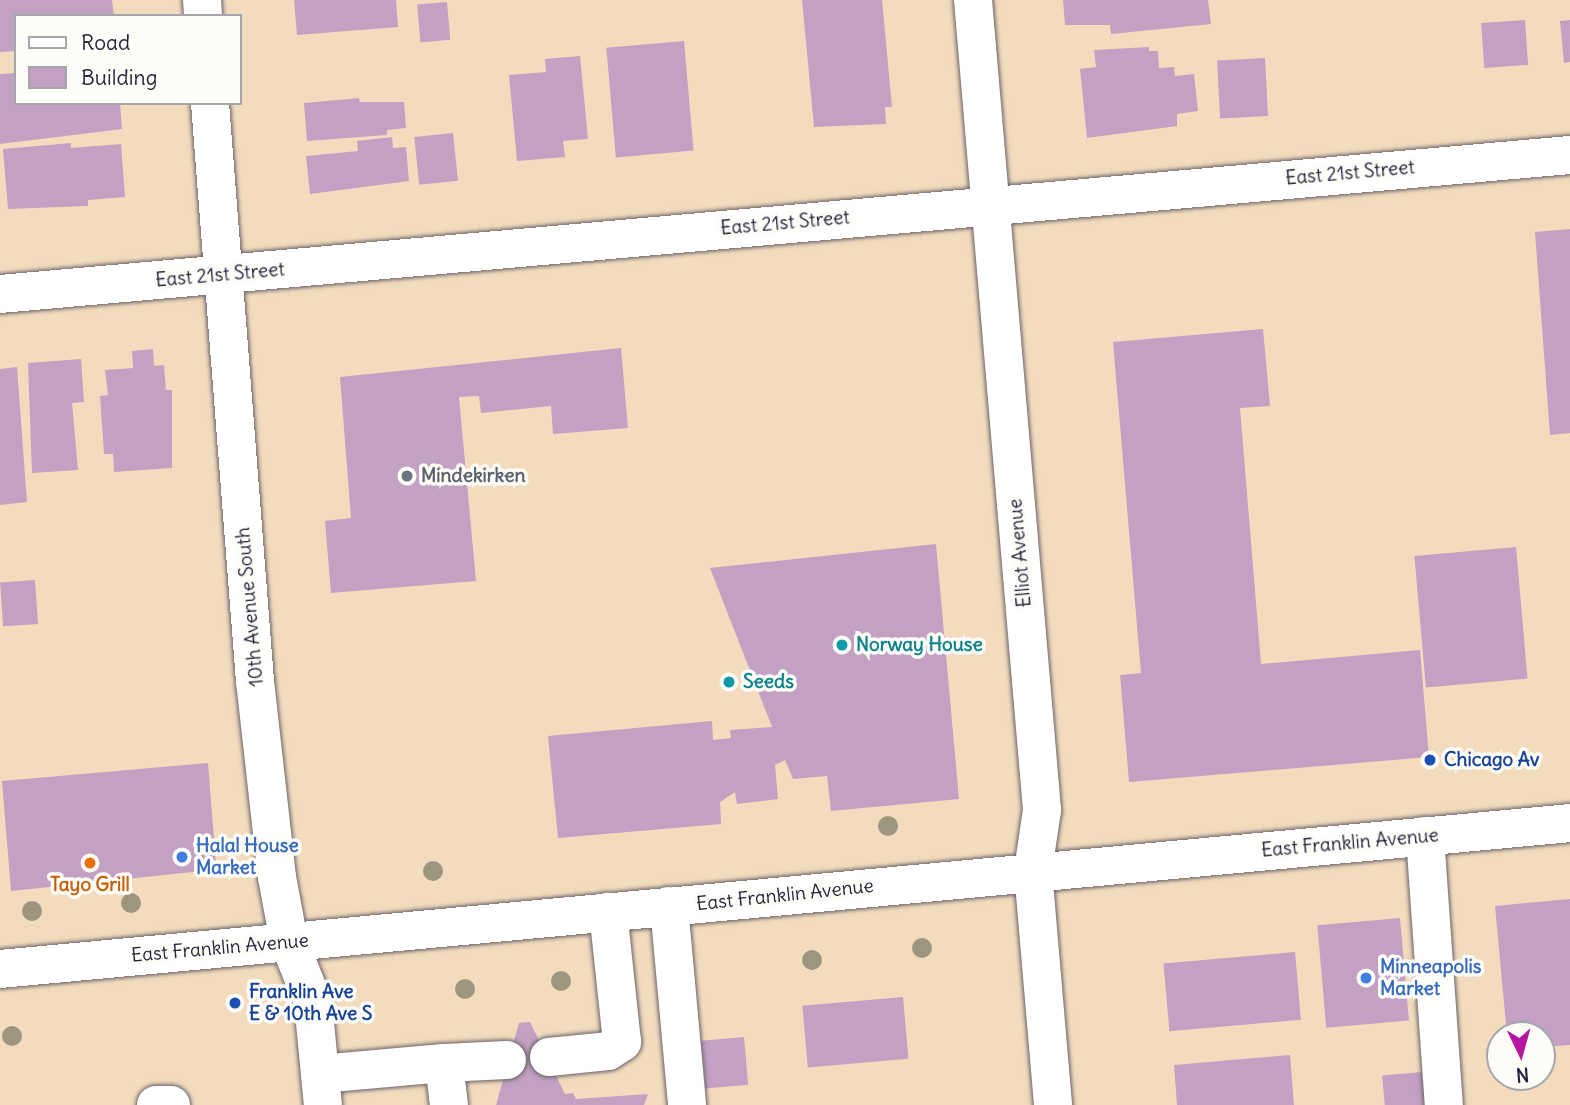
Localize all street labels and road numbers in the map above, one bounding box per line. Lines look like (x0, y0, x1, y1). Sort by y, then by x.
street label: East 21st Street (1284, 156, 1416, 190)
street label: East 21st Street (719, 206, 851, 240)
street label: East 21st Street (154, 258, 286, 292)
street label: Elliot Avenue (1004, 498, 1036, 608)
street label: 10th Avenue South (232, 526, 268, 688)
street label: East Franklin Avenue (1260, 824, 1440, 862)
street label: East Franklin Avenue (695, 874, 875, 916)
street label: East Franklin Avenue (130, 929, 310, 967)

